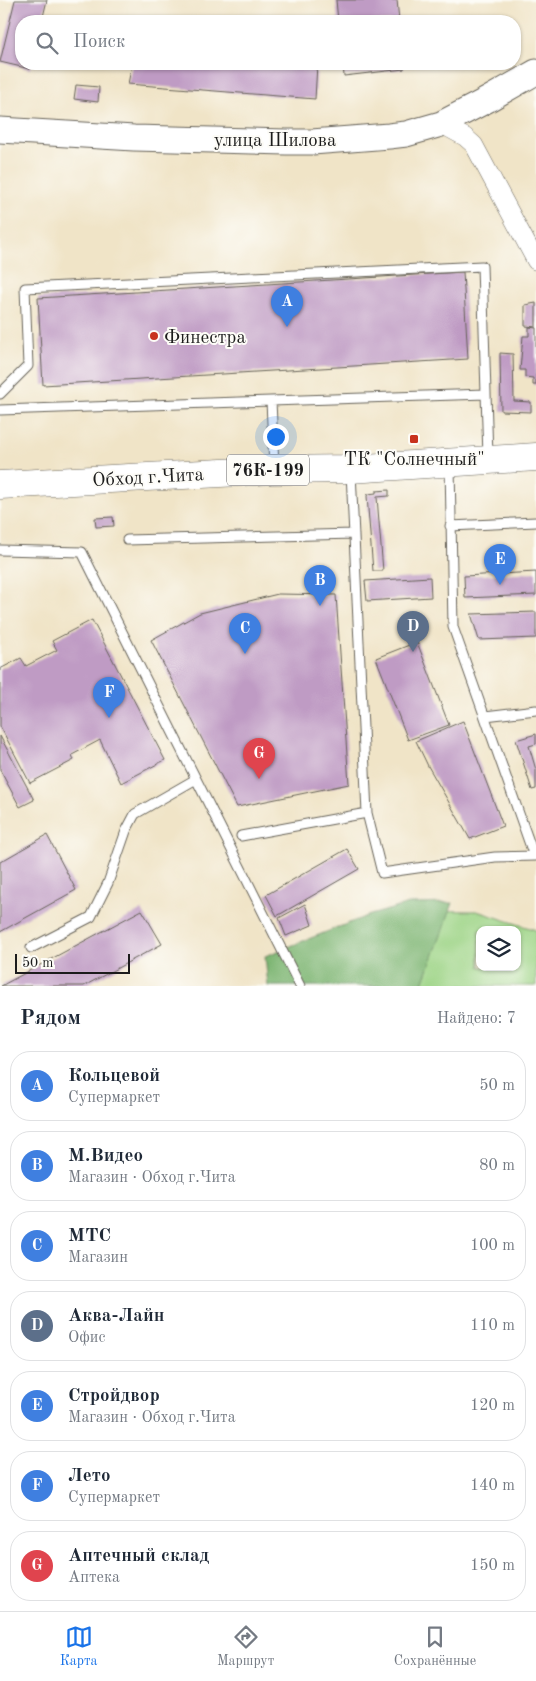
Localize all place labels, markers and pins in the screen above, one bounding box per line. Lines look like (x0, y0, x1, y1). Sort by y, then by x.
pin: A (271, 286, 303, 327)
place label: Финестра (164, 329, 246, 348)
marker: Финестра (148, 330, 160, 342)
marker: ТК "Солнечный" (408, 433, 420, 445)
place label: ТК "Солнечный" (343, 451, 485, 470)
pin: E (484, 544, 516, 585)
pin: B (304, 565, 336, 606)
pin: D (397, 611, 429, 652)
pin: C (229, 613, 261, 654)
pin: F (93, 677, 125, 718)
pin: G (243, 738, 275, 779)

